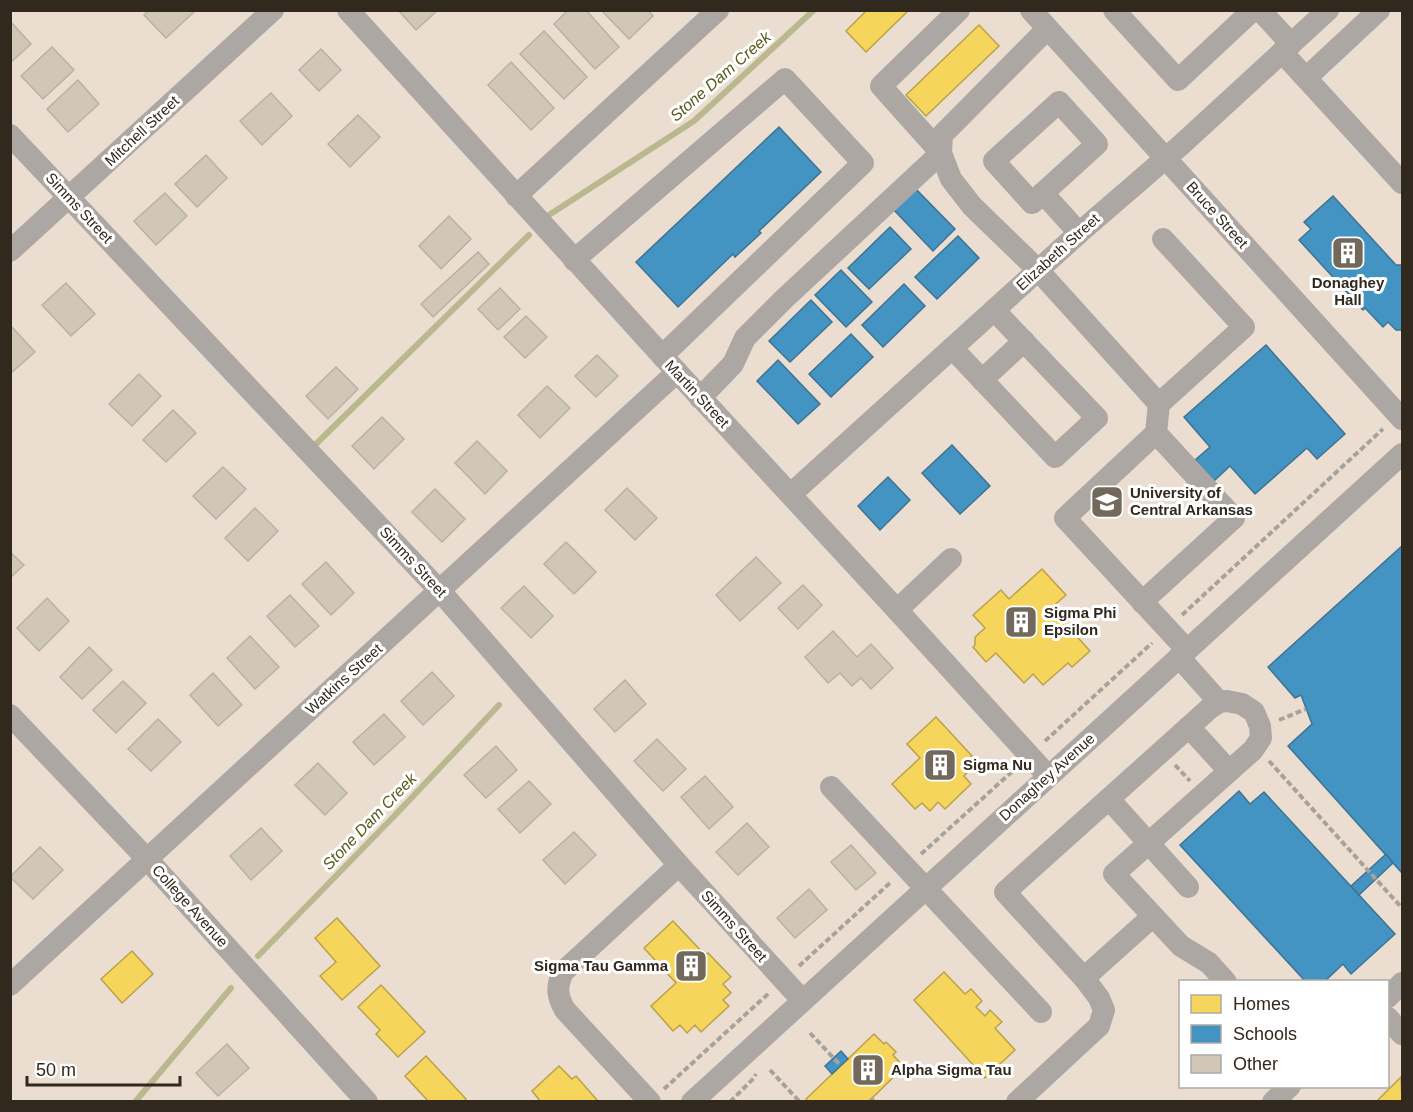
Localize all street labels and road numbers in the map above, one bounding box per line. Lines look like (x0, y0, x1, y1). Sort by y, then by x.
street label: Mitchell Street (101, 91, 183, 169)
street label: Simms Street (42, 169, 117, 247)
street label: Bruce Street (1183, 178, 1252, 252)
street label: Elizabeth Street (1013, 209, 1103, 293)
street label: Martin Street (662, 356, 733, 431)
street label: Simms Street (376, 523, 451, 601)
street label: Watkins Street (302, 639, 386, 717)
street label: Donaghey Avenue (996, 729, 1098, 824)
street label: College Avenue (149, 861, 232, 950)
street label: Simms Street (698, 887, 771, 965)

